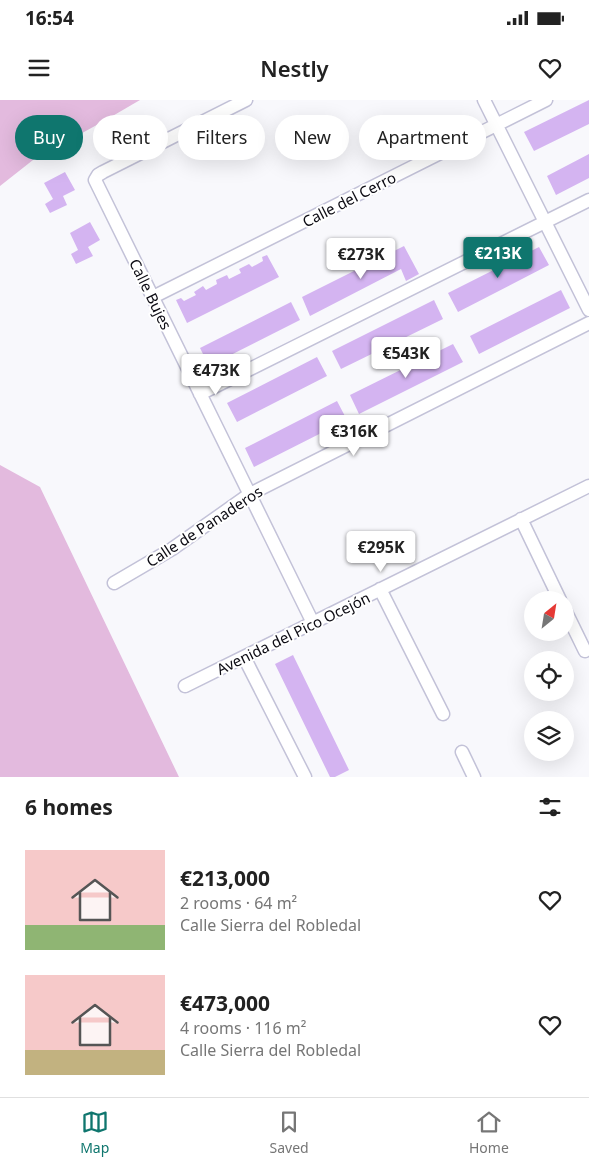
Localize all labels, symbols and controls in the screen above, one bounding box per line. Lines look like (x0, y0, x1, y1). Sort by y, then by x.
text: 16:54 (25, 5, 74, 31)
text: Nestly (260, 53, 329, 83)
icon: menu (25, 54, 53, 82)
icon: heart (536, 54, 564, 82)
chip: Buy (15, 115, 83, 160)
chip: Rent (93, 115, 168, 160)
chip: Filters (178, 115, 265, 160)
chip: New (275, 115, 349, 160)
chip: Apartment (359, 115, 486, 160)
street label: Calle del Cerro (299, 167, 399, 231)
pin: €213K (463, 236, 533, 279)
pin: €273K (326, 238, 396, 280)
text: €213K (474, 242, 522, 264)
text: €273K (337, 243, 385, 265)
street label: Calle Bujes (125, 255, 177, 333)
pin: €543K (371, 336, 441, 379)
text: €543K (382, 342, 430, 364)
pin: €473K (181, 354, 251, 396)
text: €473K (192, 359, 240, 381)
pin: €316K (319, 414, 389, 457)
text: €316K (330, 420, 378, 442)
street label: Calle de Panaderos (142, 481, 266, 571)
pin: €295K (346, 530, 416, 573)
text: €295K (357, 536, 405, 558)
street label: Avenida del Pico Ocejón (213, 587, 373, 679)
north arrow (524, 591, 574, 641)
map controls (524, 591, 574, 761)
button: locate (524, 651, 574, 701)
button: layers (524, 711, 574, 761)
text: 6 homes (25, 793, 113, 821)
icon: filters (536, 793, 564, 821)
text: €213,000 (180, 864, 270, 892)
icon: home (65, 870, 125, 930)
icon: heart (536, 886, 564, 914)
text: 2 rooms · 64 m² (180, 892, 297, 914)
text: Calle Sierra del Robledal (180, 914, 361, 936)
text: €473,000 (180, 989, 270, 1017)
icon: home (65, 995, 125, 1055)
icon: heart (536, 1011, 564, 1039)
text: 4 rooms · 116 m² (180, 1017, 306, 1039)
text: Calle Sierra del Robledal (180, 1039, 361, 1061)
tab: Map (80, 1108, 109, 1157)
tab: Saved (270, 1108, 309, 1157)
tab: Home (469, 1108, 509, 1157)

